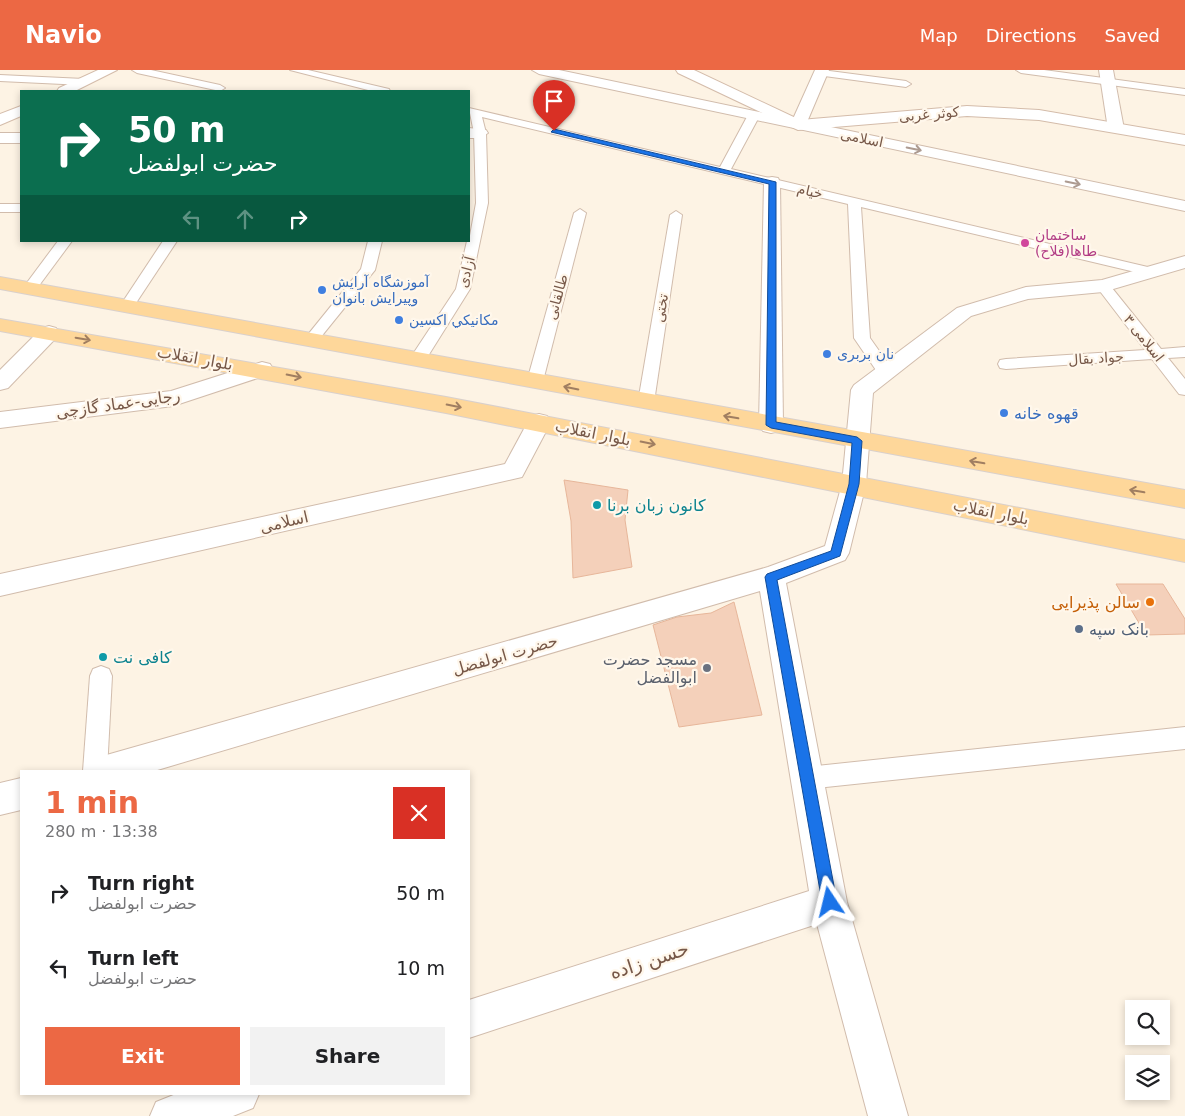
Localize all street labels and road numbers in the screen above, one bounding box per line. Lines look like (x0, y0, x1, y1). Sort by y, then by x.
street label: کوثر غربی (898, 103, 960, 126)
street label: اسلامی (839, 126, 885, 150)
street label: خیام (796, 180, 824, 202)
street label: آزادی (454, 254, 479, 290)
street label: طالقانی (543, 272, 571, 322)
street label: تختی (651, 292, 671, 323)
street label: اسلامی ۳ (1121, 311, 1167, 365)
street label: بلوار انقلاب (155, 342, 235, 375)
street label: جواد بقال (1068, 348, 1125, 369)
street label: رجایی-عماد گازچی (55, 386, 182, 423)
street label: بلوار انقلاب (553, 416, 633, 451)
street label: بلوار انقلاب (951, 495, 1031, 530)
street label: اسلامی (258, 507, 310, 537)
street label: حضرت ابولفضل (450, 631, 560, 680)
street label: حسن زاده (607, 937, 692, 984)

